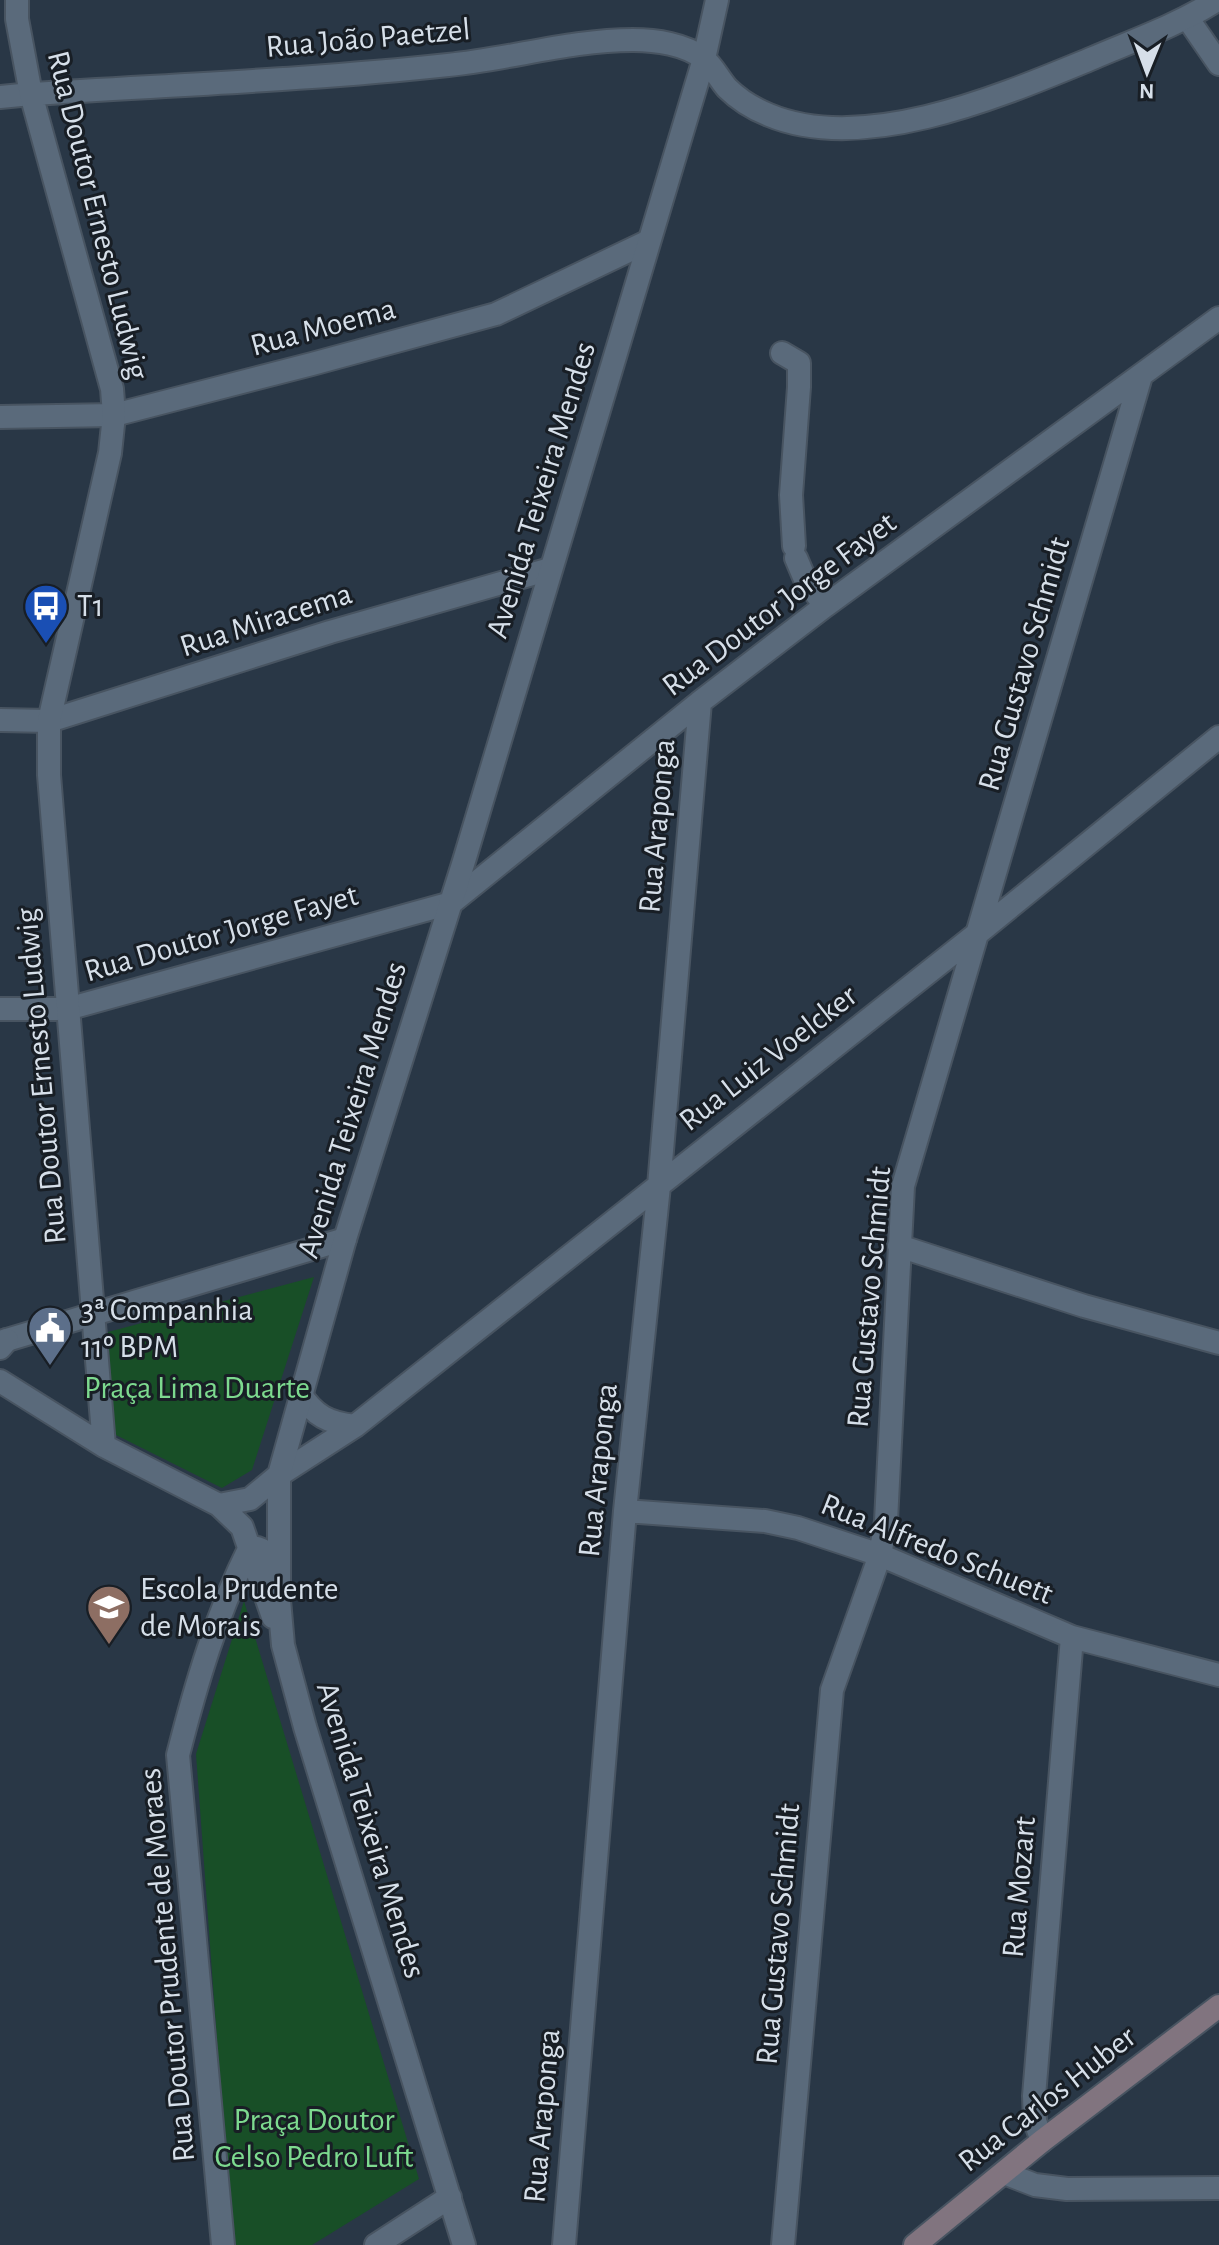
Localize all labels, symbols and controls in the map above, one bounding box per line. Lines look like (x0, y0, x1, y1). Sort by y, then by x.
street label: Rua João Paetzel (264, 13, 472, 63)
north arrow (1107, 32, 1187, 112)
street label: Rua Doutor Ernesto Ludwig (42, 47, 154, 383)
text: N (1139, 80, 1155, 102)
street label: Rua Moema (247, 292, 399, 362)
street label: Avenida Teixeira Mendes (481, 338, 601, 642)
street label: Rua Doutor Jorge Fayet (656, 506, 902, 702)
street label: Rua Gustavo Schmidt (972, 534, 1076, 794)
street label: Rua Miracema (176, 577, 356, 663)
bus stop icon: T1 (22, 582, 70, 645)
place label: T1 (77, 590, 104, 622)
street label: Rua Araponga (633, 738, 681, 914)
street label: Rua Doutor Jorge Fayet (81, 879, 361, 987)
street label: Rua Doutor Ernesto Ludwig (10, 906, 72, 1245)
street label: Avenida Teixeira Mendes (292, 958, 412, 1262)
street label: Rua Luiz Voelcker (673, 979, 863, 1137)
street label: Rua Gustavo Schmidt (842, 1165, 896, 1429)
place label: 3ª Companhia 11º BPM (81, 1294, 253, 1363)
public building icon: 3ª Companhia 11º BPM (26, 1304, 74, 1367)
park label: Praça Lima Duarte (84, 1372, 310, 1404)
street label: Rua Araponga (573, 1381, 623, 1559)
street label: Rua Alfredo Schuett (816, 1488, 1058, 1610)
place label: Escola Prudente de Morais (140, 1573, 338, 1642)
school or university icon: Escola Prudente de Morais (85, 1583, 133, 1646)
street label: Avenida Teixeira Mendes (311, 1678, 431, 1982)
street label: Rua Doutor Prudente de Moraes (134, 1767, 200, 2163)
street label: Rua Gustavo Schmidt (751, 1802, 805, 2066)
street label: Rua Mozart (997, 1815, 1041, 1959)
street label: Rua Carlos Huber (952, 2020, 1142, 2178)
street label: Rua Araponga (518, 2028, 566, 2204)
park label: Praça Doutor Celso Pedro Luft (215, 2104, 413, 2173)

